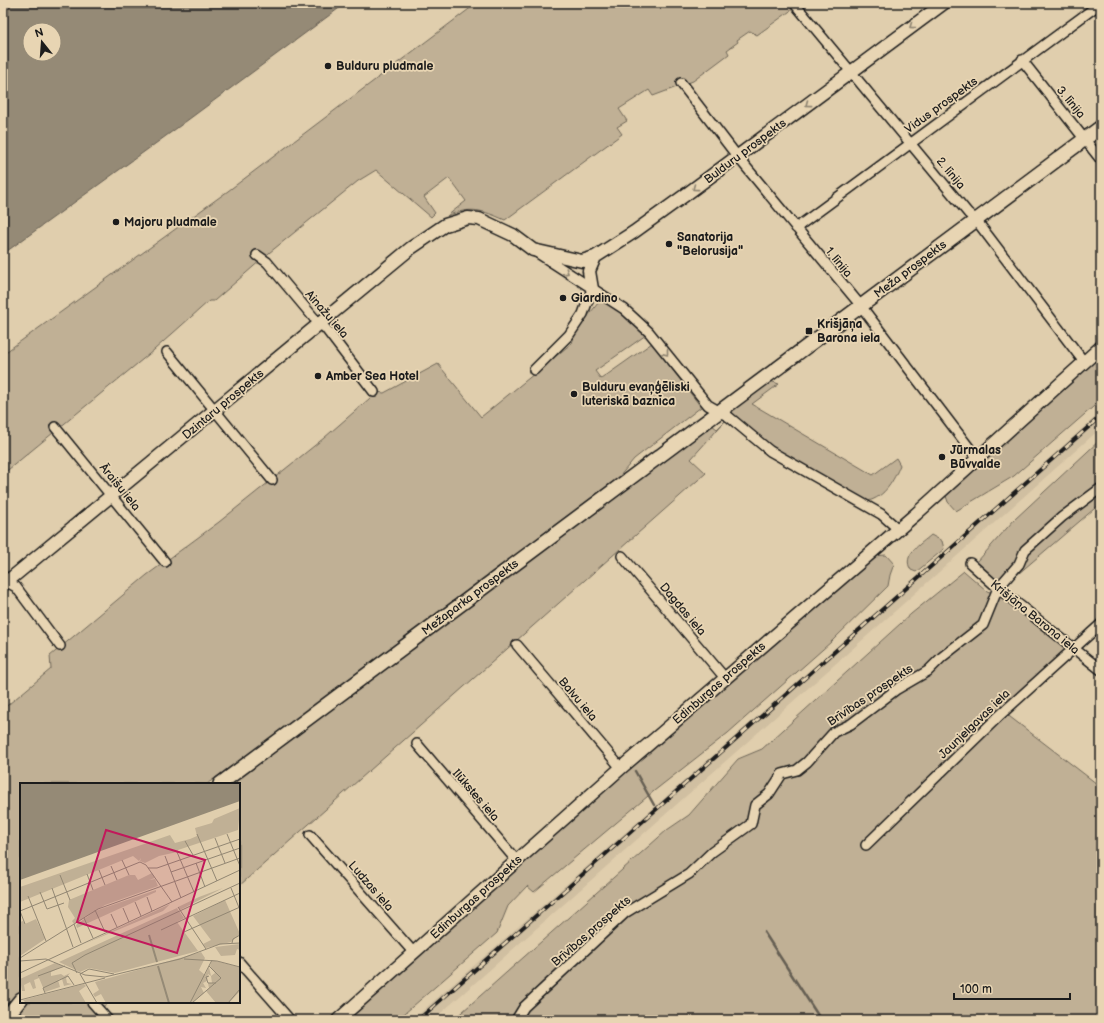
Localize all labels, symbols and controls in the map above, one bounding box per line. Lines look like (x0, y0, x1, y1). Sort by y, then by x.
one-way arrow (910, 21, 917, 28)
north arrow (22, 22, 62, 62)
text: N (33, 25, 45, 40)
place label: Bulduru pludmale (336, 59, 433, 74)
marker: Bulduru pludmale (323, 61, 333, 71)
street label: Vidus prospekts (902, 74, 981, 137)
street label: 3. līnija (1053, 83, 1088, 122)
one-way arrow (805, 99, 812, 106)
street label: Bulduru prospekts (701, 116, 789, 187)
street label: 2. līnija (933, 154, 968, 193)
one-way arrow (692, 183, 699, 190)
place label: Majoru pludmale (124, 215, 217, 230)
marker: Majoru pludmale (111, 217, 121, 227)
place label: Sanatorija "Belorusija" (677, 230, 743, 259)
street label: Meža prospekts (871, 237, 950, 302)
marker: Sanatorija "Belorusija" (664, 239, 674, 249)
street label: 1. līnija (822, 244, 856, 281)
one-way arrow (561, 267, 568, 274)
street label: Ainažu iela (302, 287, 352, 342)
place label: Giardino (571, 291, 618, 306)
marker: Giardino (558, 293, 568, 303)
place label: Krišjāņa Barona iela (817, 317, 880, 346)
marker: Krišjāņa Barona iela (804, 326, 814, 336)
one-way arrow (661, 348, 668, 355)
street label: Dzintaru prospekts (179, 366, 267, 443)
place label: Amber Sea Hotel (325, 369, 419, 384)
marker: Amber Sea Hotel (313, 371, 323, 381)
place label: Bulduru evaņģēliski luteriskā baznīca (582, 380, 690, 409)
marker: Bulduru evaņģēliski luteriskā baznīca (569, 389, 579, 399)
place label: Jūrmalas Būvvalde (950, 443, 1001, 472)
marker: Jūrmalas Būvvalde (937, 452, 947, 462)
street label: Āraišu iela (96, 460, 144, 514)
street label: Mežaparka prospekts (419, 556, 522, 639)
street label: Krišjāņa Barona iela (987, 577, 1082, 658)
street label: Dagdas iela (656, 580, 709, 639)
street label: Edinburgas prospekts (670, 639, 769, 728)
street label: Brīvības prospekts (825, 661, 916, 730)
street label: Balvu iela (555, 674, 600, 724)
street label: Jaunjelgavas iela (936, 686, 1013, 762)
street label: Ilūkstes iela (449, 766, 502, 825)
inset map (20, 783, 240, 1003)
street label: Edinburgas prospekts (427, 852, 525, 943)
street label: Ludzas iela (345, 858, 397, 915)
street label: Brīvības prospekts (549, 893, 634, 970)
scale bar (954, 975, 1070, 1001)
text: 100 m (960, 982, 992, 997)

